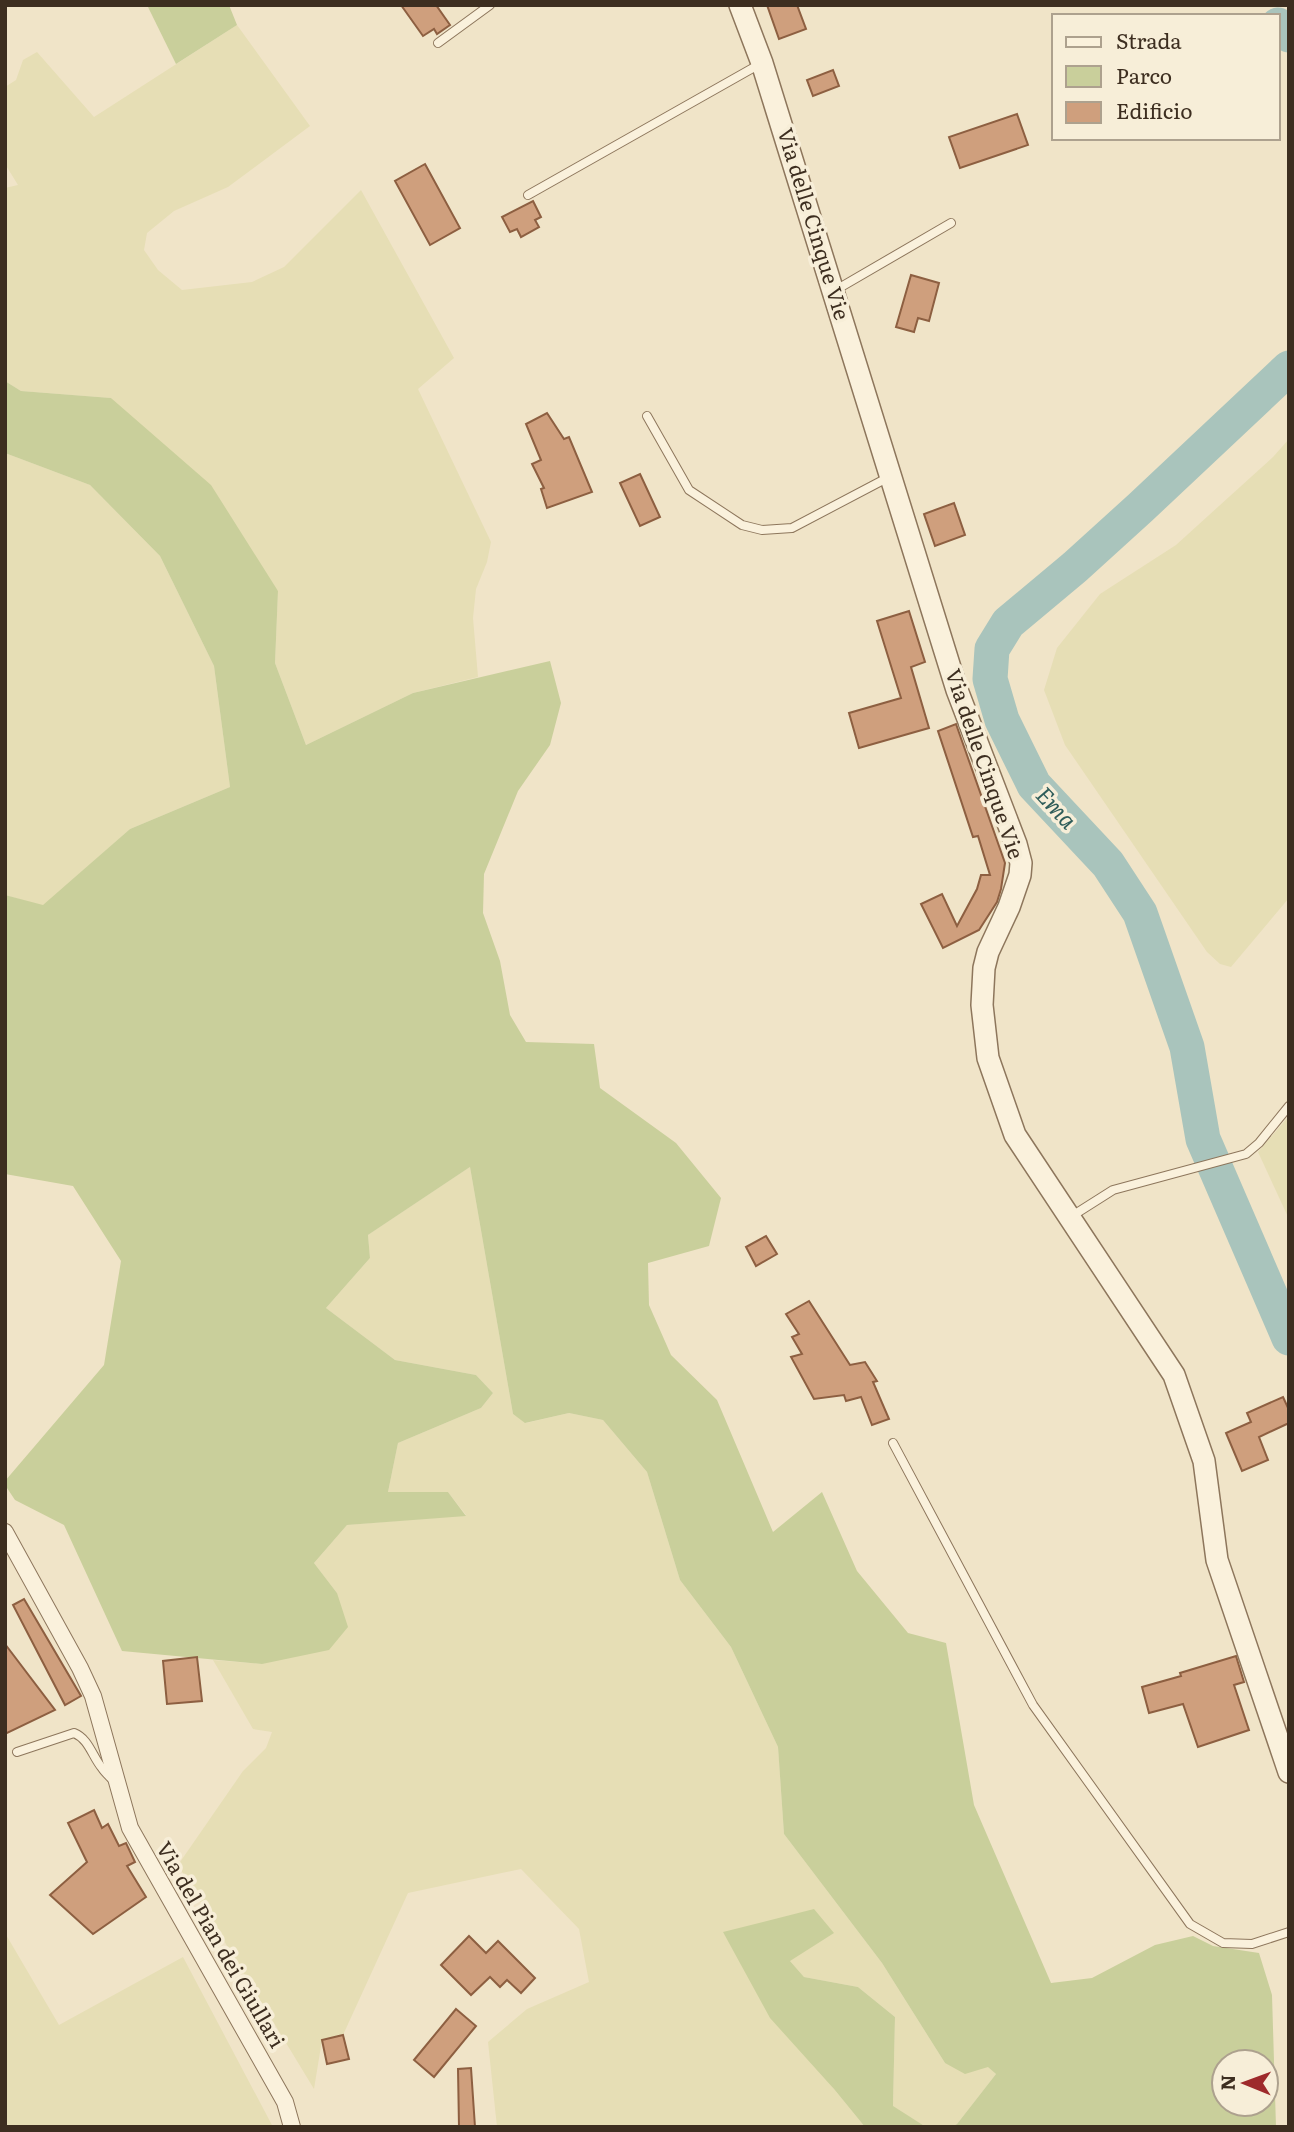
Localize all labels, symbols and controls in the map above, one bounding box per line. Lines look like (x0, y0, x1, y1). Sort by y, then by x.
legend (1052, 14, 1280, 140)
text: Strada (1116, 24, 1182, 55)
text: Parco (1116, 59, 1172, 90)
text: Edificio (1116, 94, 1192, 125)
street label: Via delle Cinque Vie (771, 123, 859, 323)
street label: Via delle Cinque Vie (939, 664, 1033, 863)
water label: Ema (1029, 778, 1086, 835)
street label: Via del Pian dei Giullari (150, 1835, 294, 2053)
north arrow (1210, 2048, 1280, 2118)
text: N (1213, 2074, 1241, 2091)

